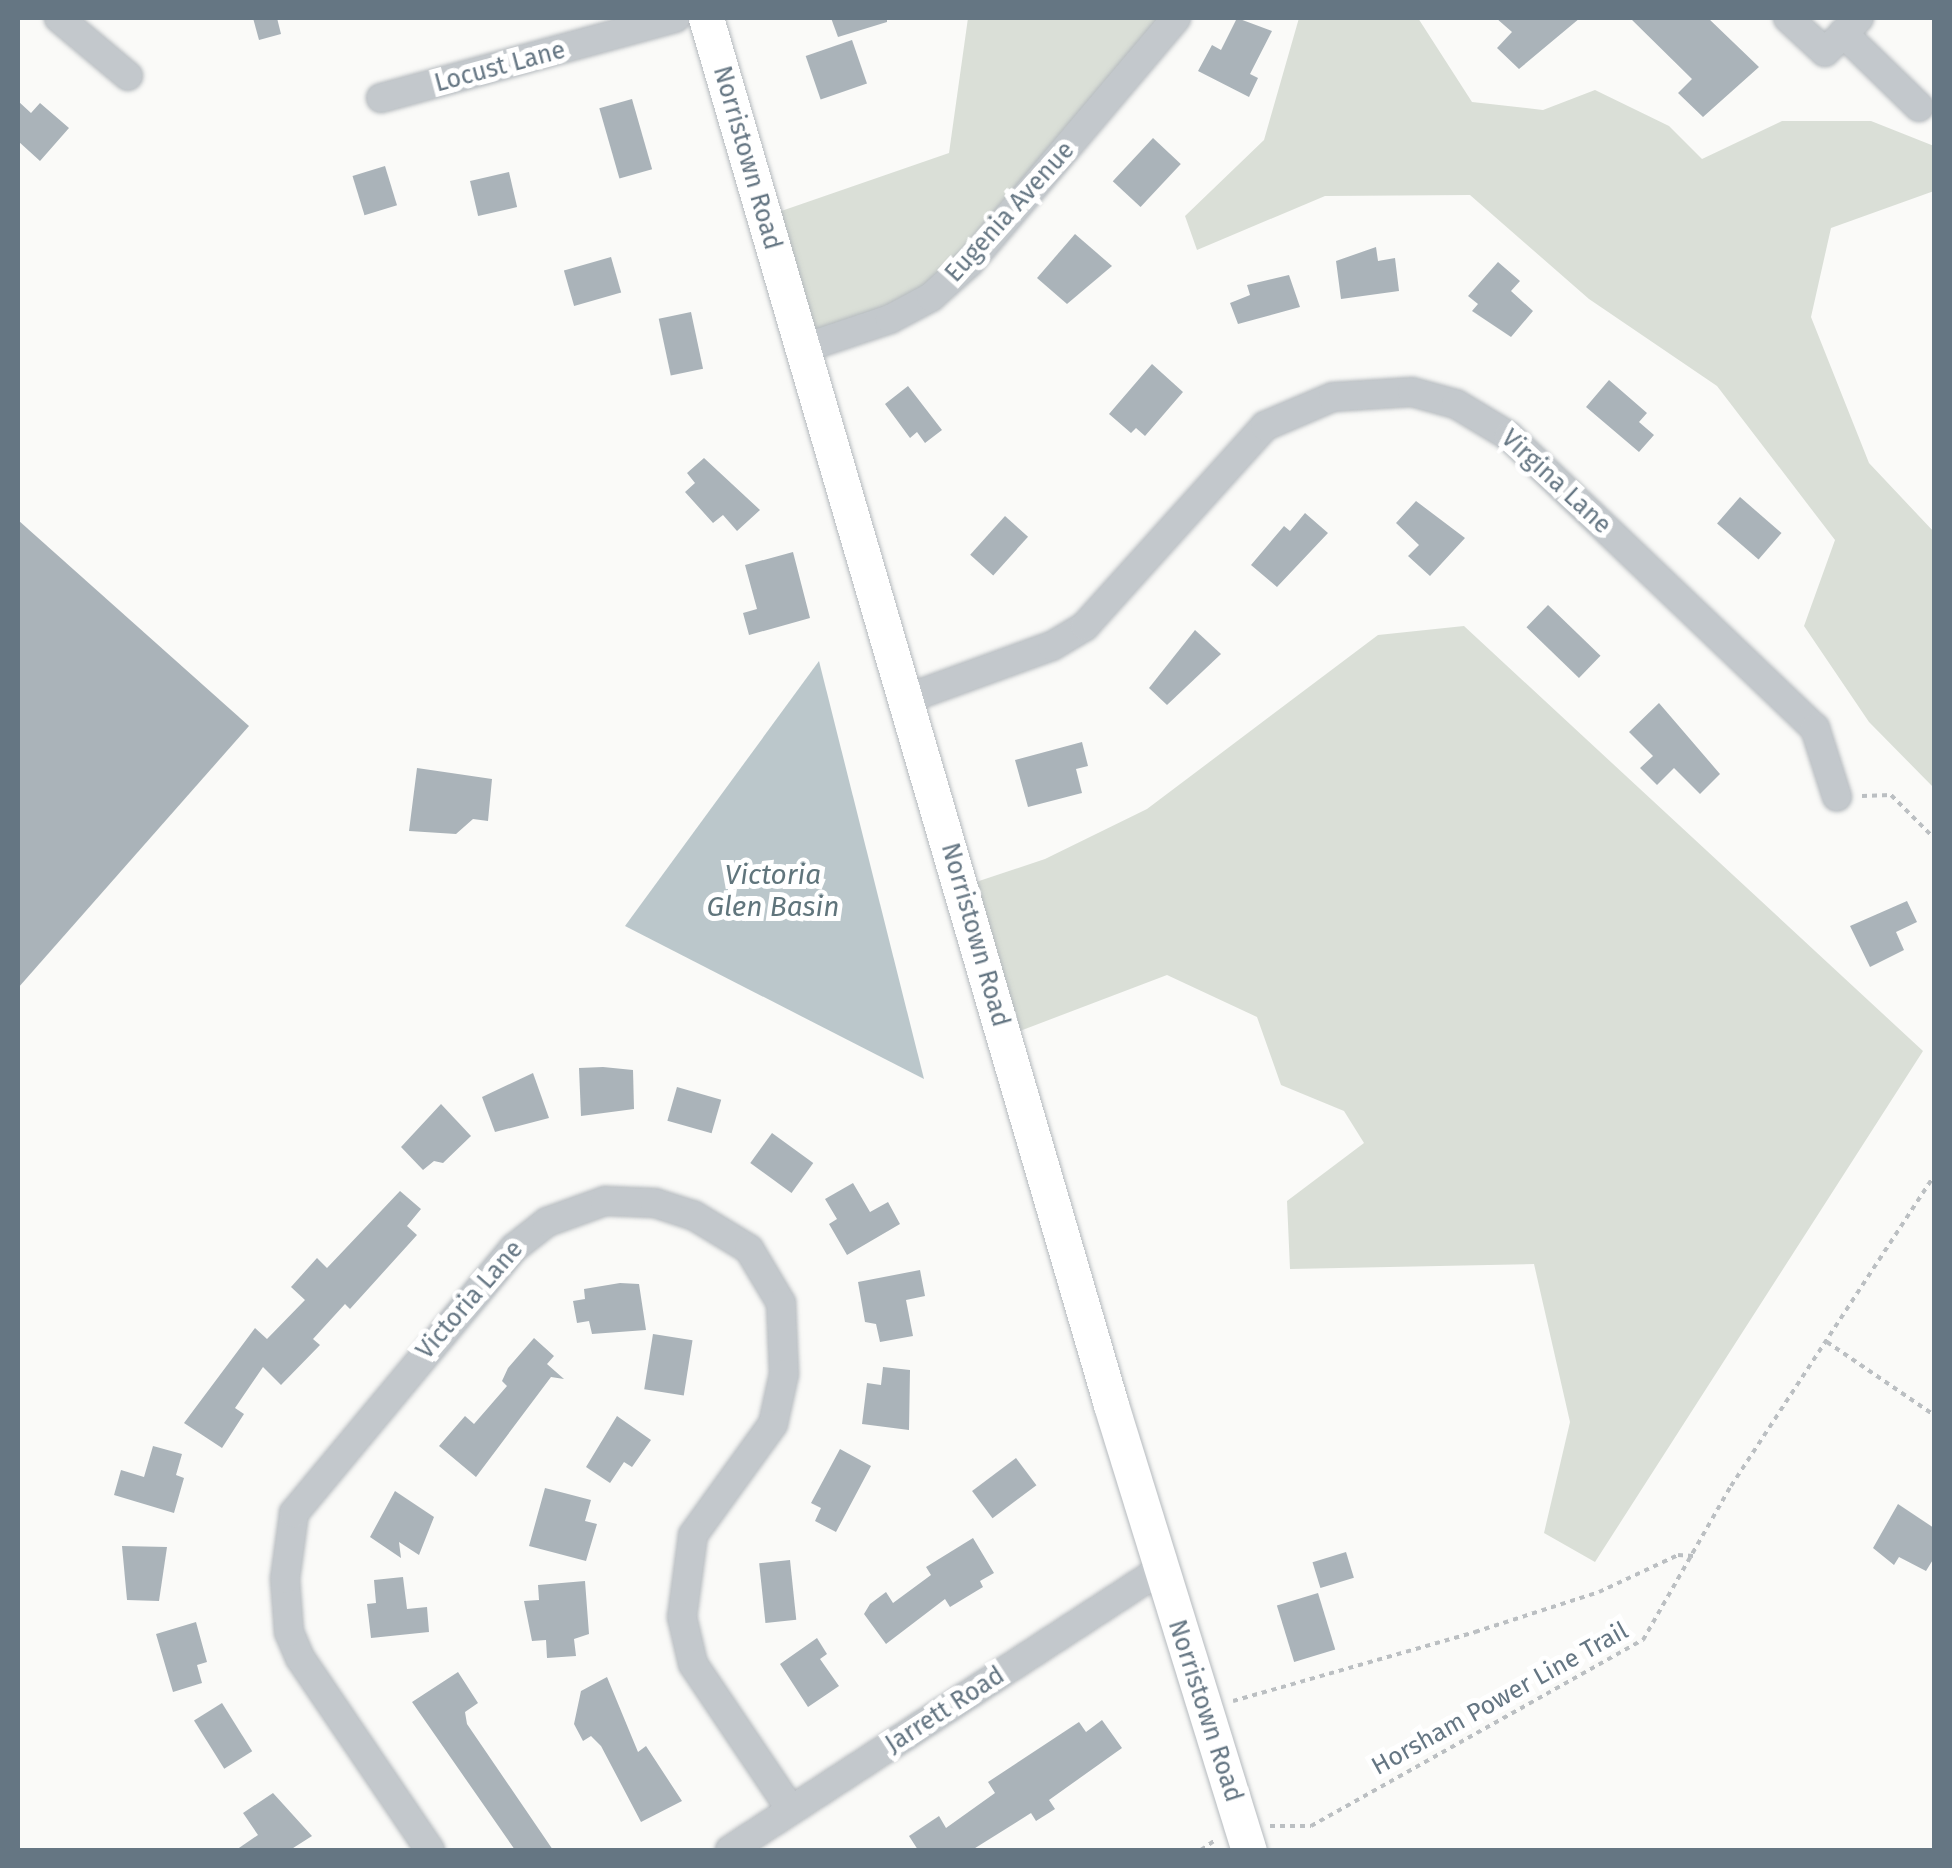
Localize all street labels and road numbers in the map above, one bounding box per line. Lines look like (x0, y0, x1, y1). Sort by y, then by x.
street label: Locust Lane (431, 35, 569, 99)
street label: Norristown Road (706, 63, 788, 253)
street label: Eugenia Avenue (939, 136, 1081, 288)
street label: Virgina Lane (1495, 424, 1617, 540)
street label: Norristown Road (934, 840, 1016, 1030)
street label: Victoria Lane (410, 1235, 530, 1365)
street label: Norristown Road (1161, 1616, 1249, 1806)
street label: Horsham Power Line Trail (1367, 1616, 1633, 1782)
street label: Jarrett Road (880, 1660, 1010, 1760)

